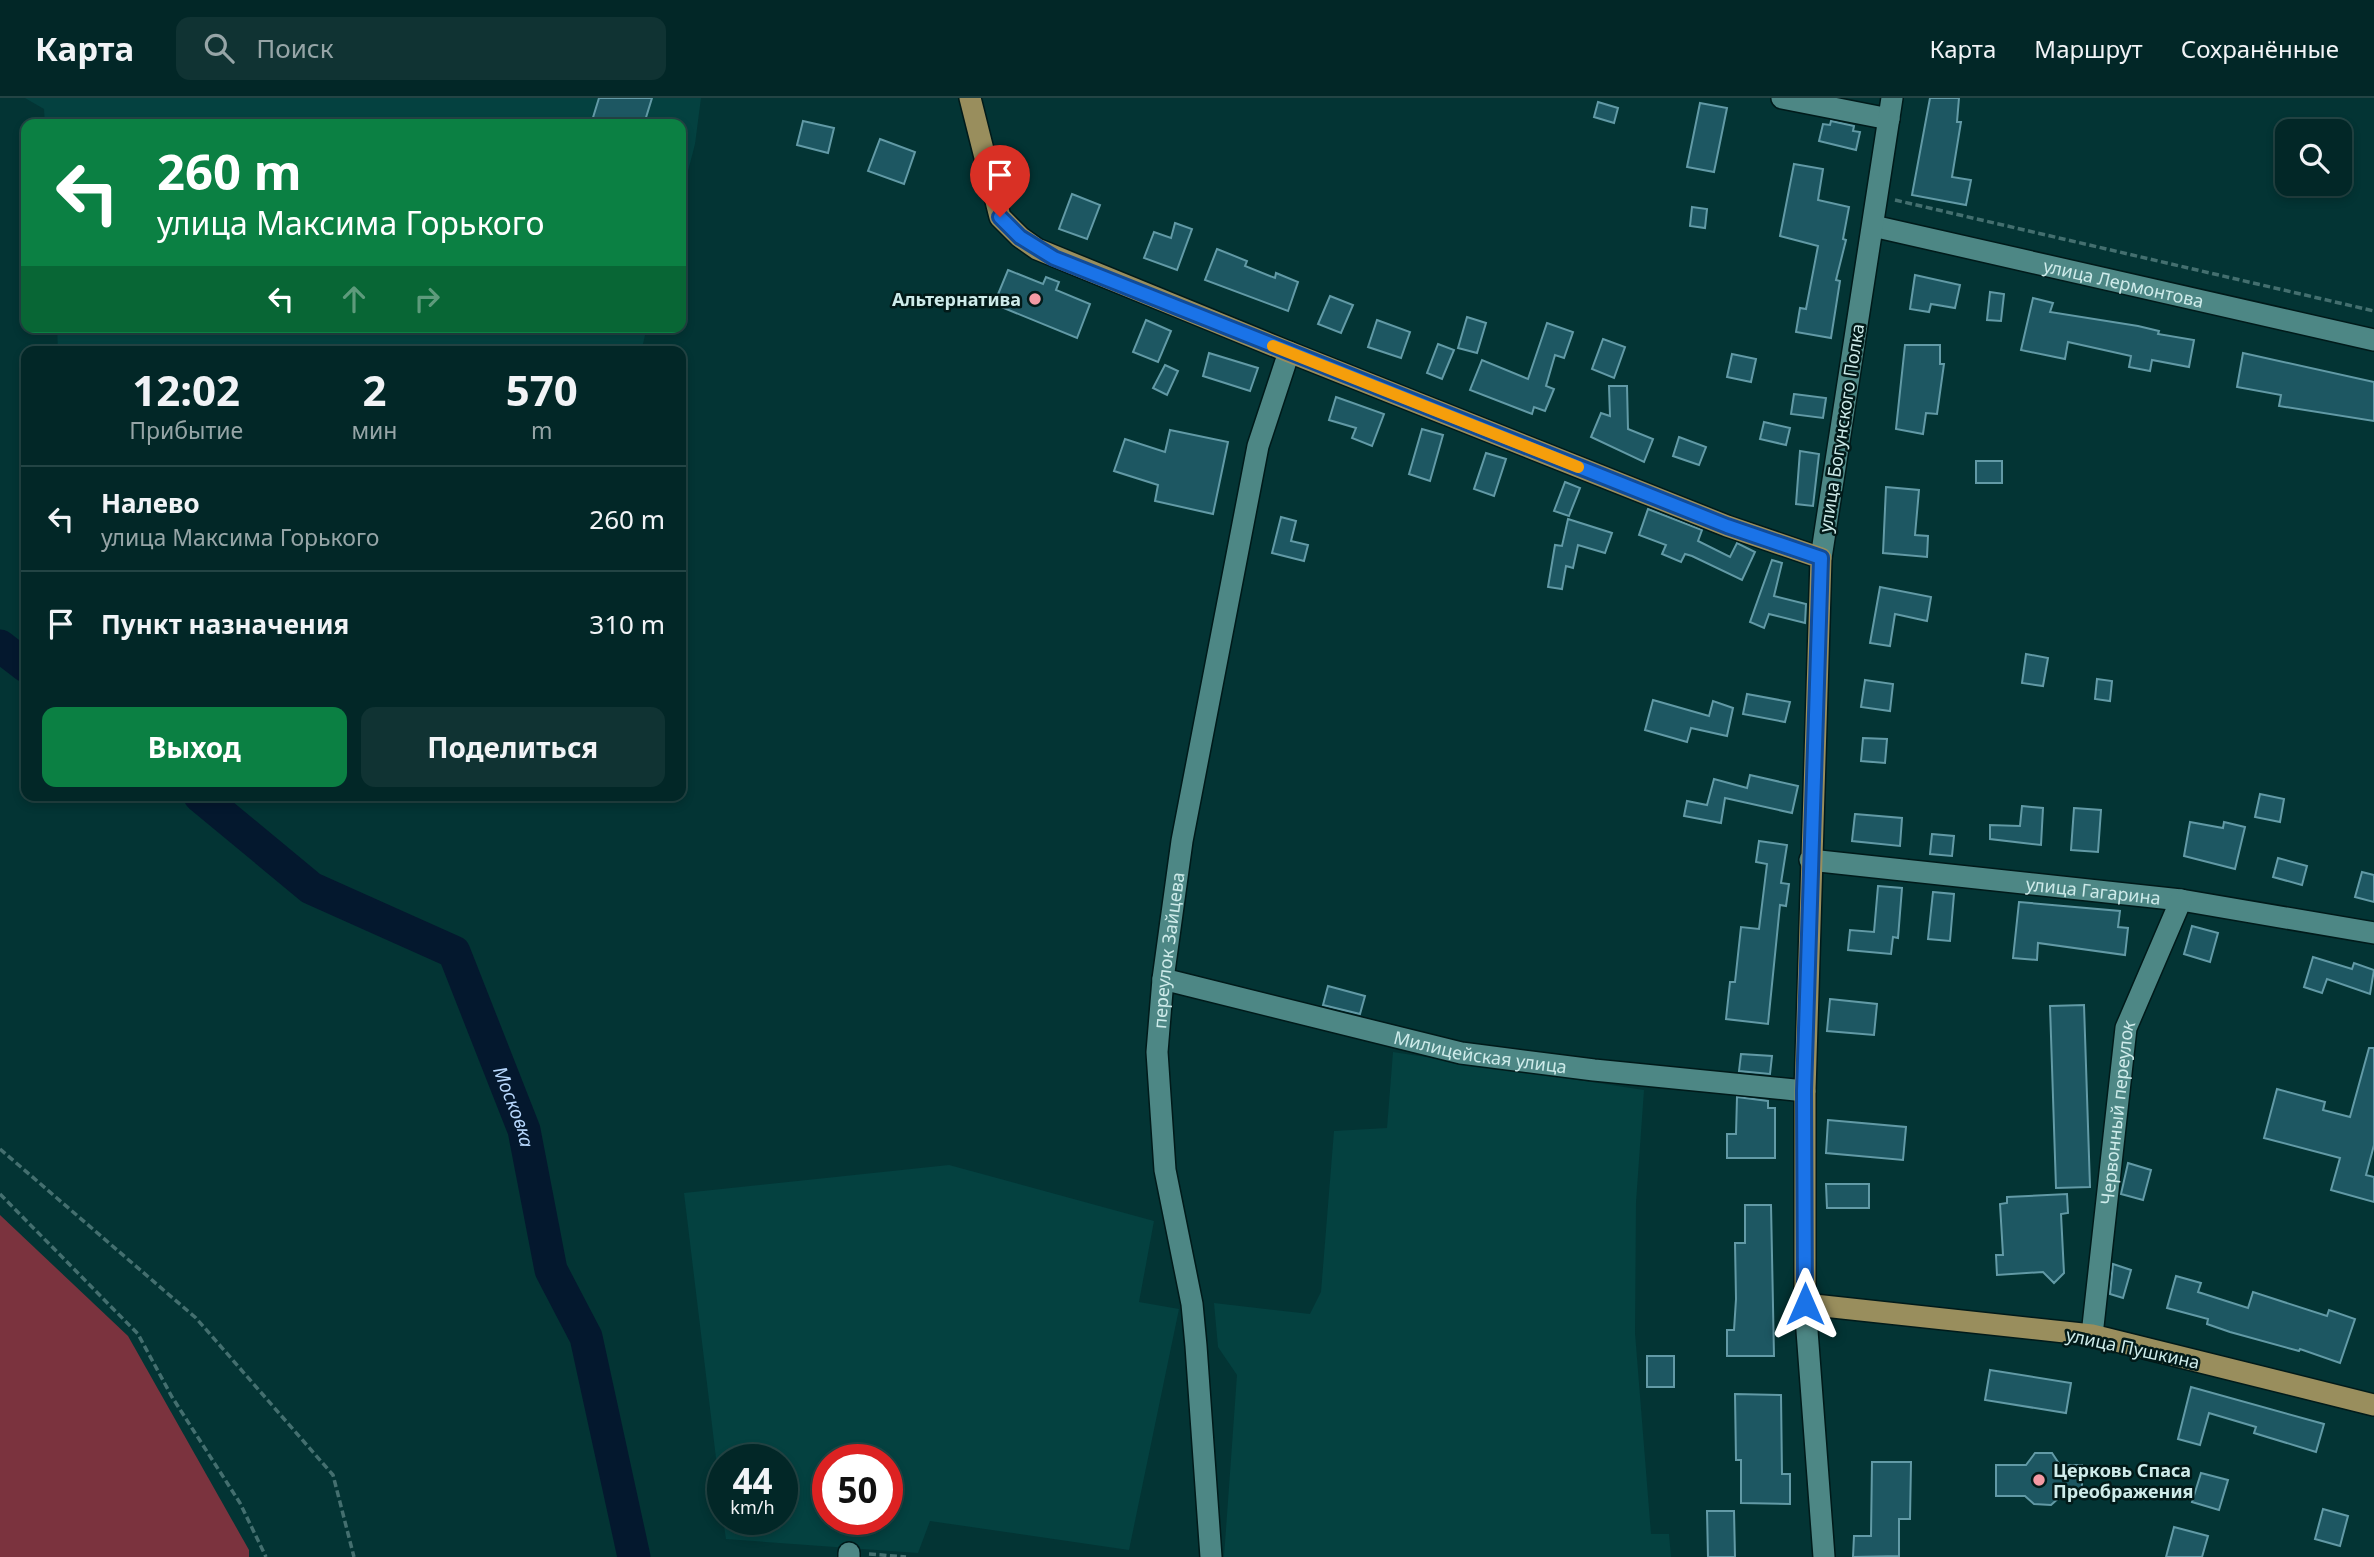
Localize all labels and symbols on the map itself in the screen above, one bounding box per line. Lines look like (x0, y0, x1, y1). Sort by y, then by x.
pin (970, 145, 1030, 217)
street label: улица Лермонтова (2041, 253, 2206, 313)
place label: Альтернатива (892, 287, 1021, 311)
marker: Альтернатива (1027, 291, 1043, 307)
street label: улица Богунского Полка (1813, 322, 1869, 534)
street label: переулок Зайцева (1147, 870, 1190, 1030)
street label: улица Гагарина (2025, 871, 2162, 910)
street label: Червонный переулок (2095, 1015, 2140, 1206)
street label: Милицейская улица (1391, 1025, 1568, 1078)
water label: Московка (487, 1062, 540, 1150)
position arrow (1768, 1267, 1842, 1341)
street label: улица Пушкина (2064, 1322, 2202, 1374)
speed limit sign: 50 (812, 1444, 903, 1535)
place label: Церковь Спаса Преображения (2053, 1458, 2193, 1503)
marker: Церковь Спаса Преображения (2031, 1472, 2047, 1488)

